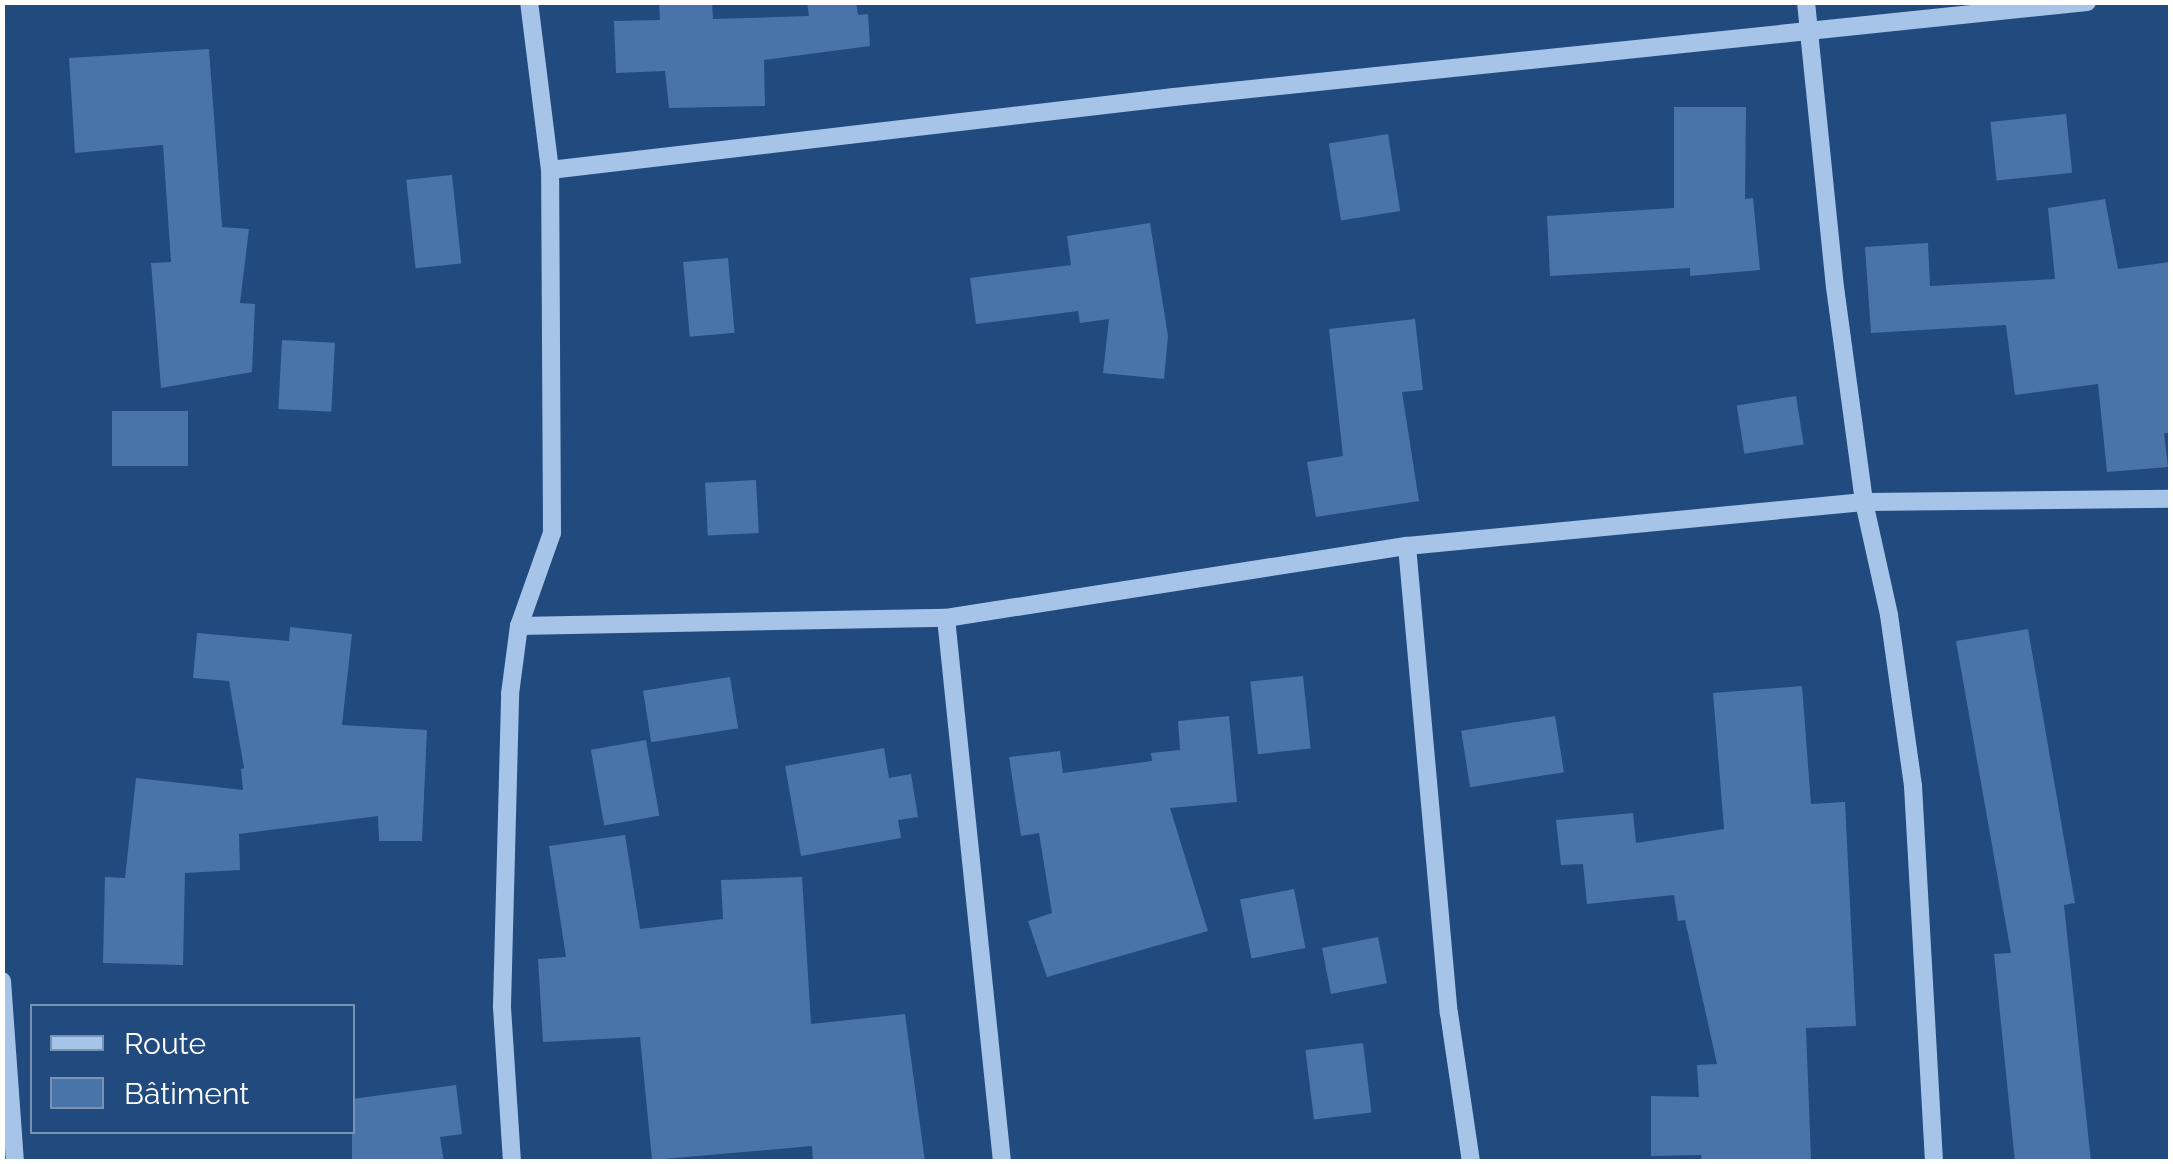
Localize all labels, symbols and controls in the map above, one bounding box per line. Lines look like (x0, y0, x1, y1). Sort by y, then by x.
legend (30, 1004, 355, 1134)
text: Route (124, 1026, 206, 1061)
text: Bâtiment (124, 1076, 249, 1111)

